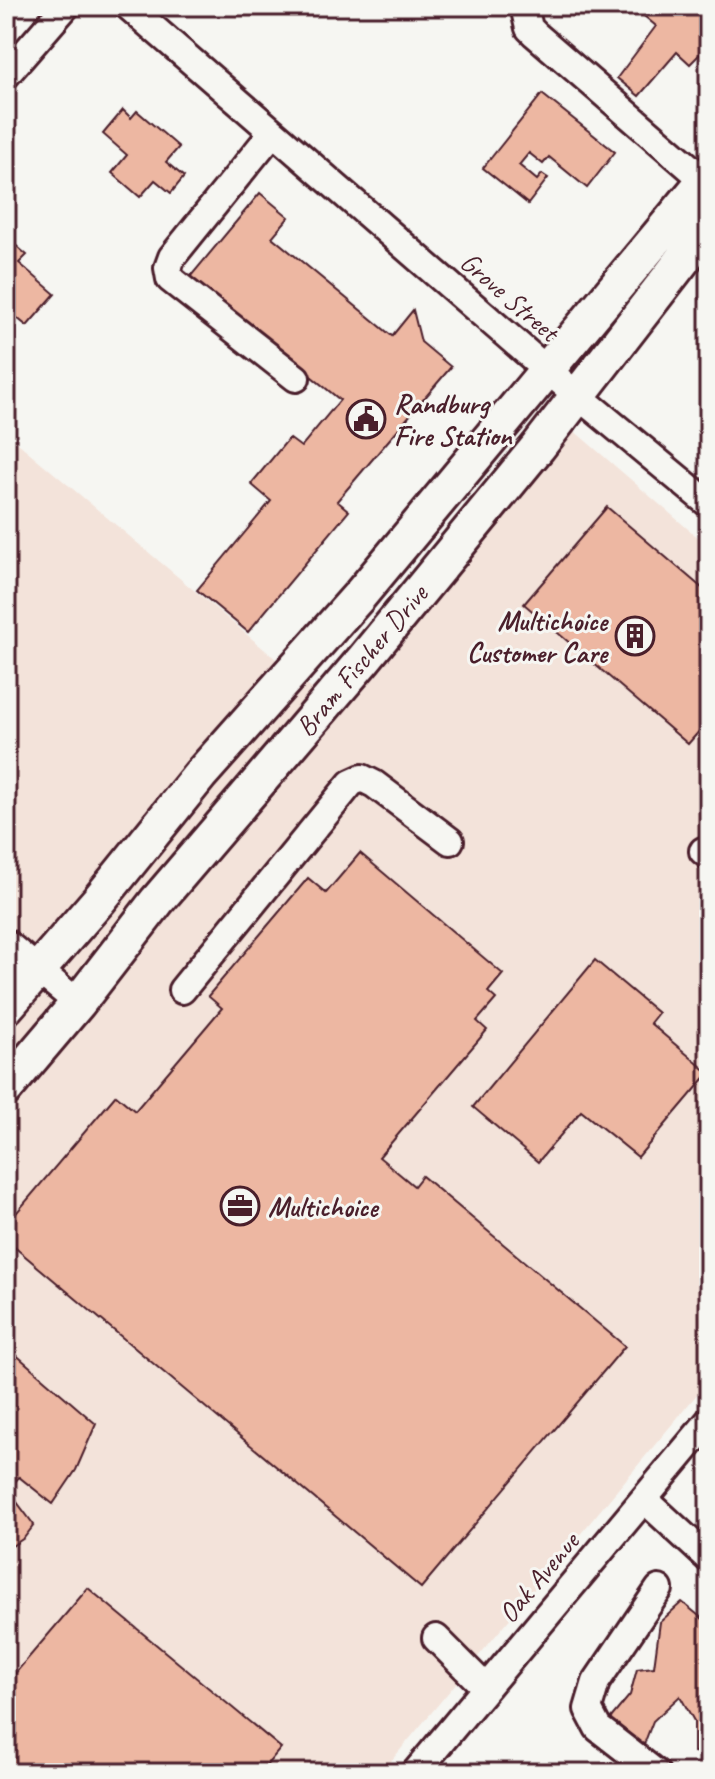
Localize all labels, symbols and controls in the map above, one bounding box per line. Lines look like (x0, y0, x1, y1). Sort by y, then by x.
street label: Grove Street (453, 244, 568, 350)
place label: Randburg Fire Station (394, 386, 513, 453)
public building icon: Randburg Fire Station (345, 398, 387, 440)
street label: Bram Fischer Drive (288, 576, 436, 743)
place label: Multichoice Customer Care (467, 603, 610, 670)
building icon: Multichoice Customer Care (614, 615, 656, 657)
office icon: Multichoice (219, 1185, 261, 1227)
place label: Multichoice (268, 1189, 380, 1224)
street label: Oak Avenue (490, 1523, 588, 1630)

